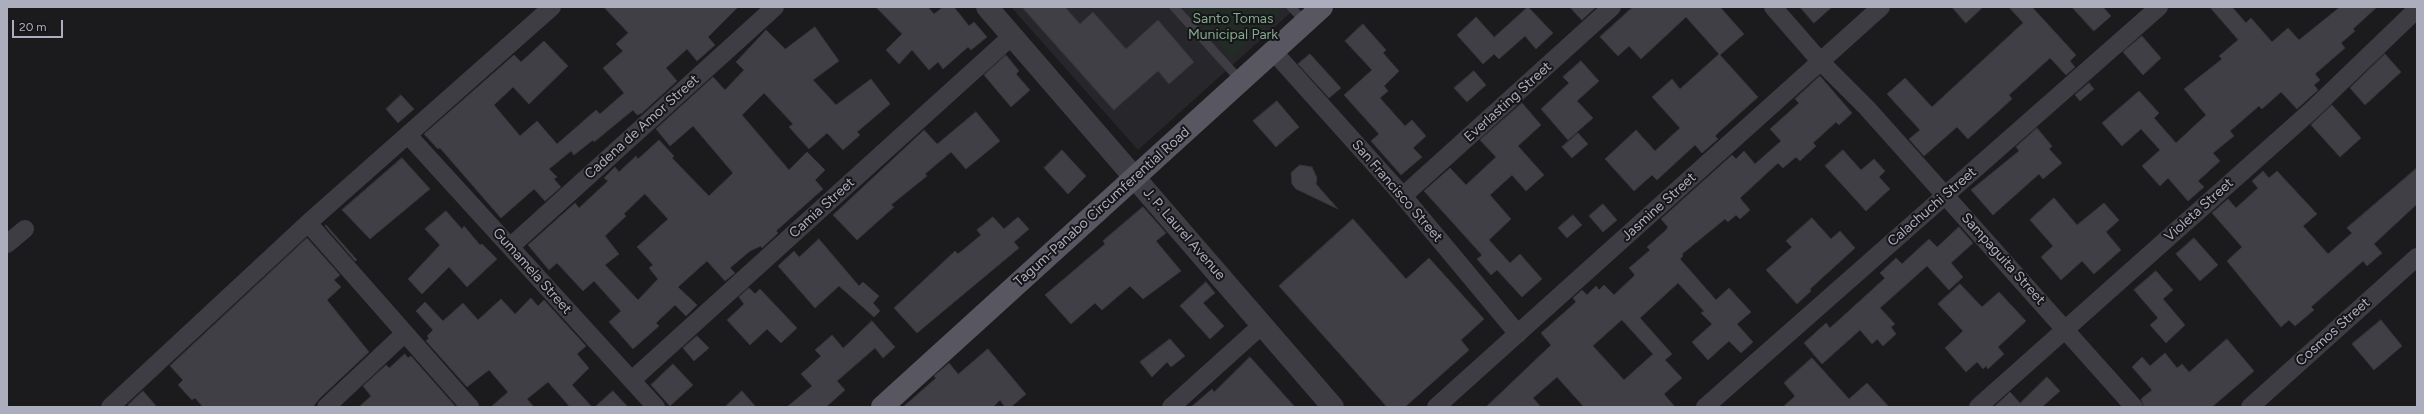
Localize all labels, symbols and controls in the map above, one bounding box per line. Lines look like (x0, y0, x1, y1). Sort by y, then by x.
park label: Santo Tomas Municipal Park (1188, 11, 1278, 44)
scale bar (14, 12, 65, 38)
text: 20 m (19, 20, 47, 34)
street label: Everlasting Street (1461, 58, 1555, 146)
street label: Cadena de Amor Street (581, 71, 703, 183)
street label: Tagum-Panabo Circumferential Road (1011, 124, 1193, 290)
street label: San Francisco Street (1348, 136, 1446, 246)
street label: Calachuchi Street (1884, 164, 1980, 250)
street label: Jasmine Street (1618, 169, 1700, 245)
street label: Camia Street (786, 174, 858, 242)
street label: Violeta Street (2161, 175, 2237, 245)
street label: J. P. Laurel Avenue (1139, 185, 1229, 283)
street label: Sampaguita Street (1957, 210, 2049, 308)
street label: Gumamela Street (489, 225, 575, 317)
street label: Cosmos Street (2292, 294, 2374, 370)

